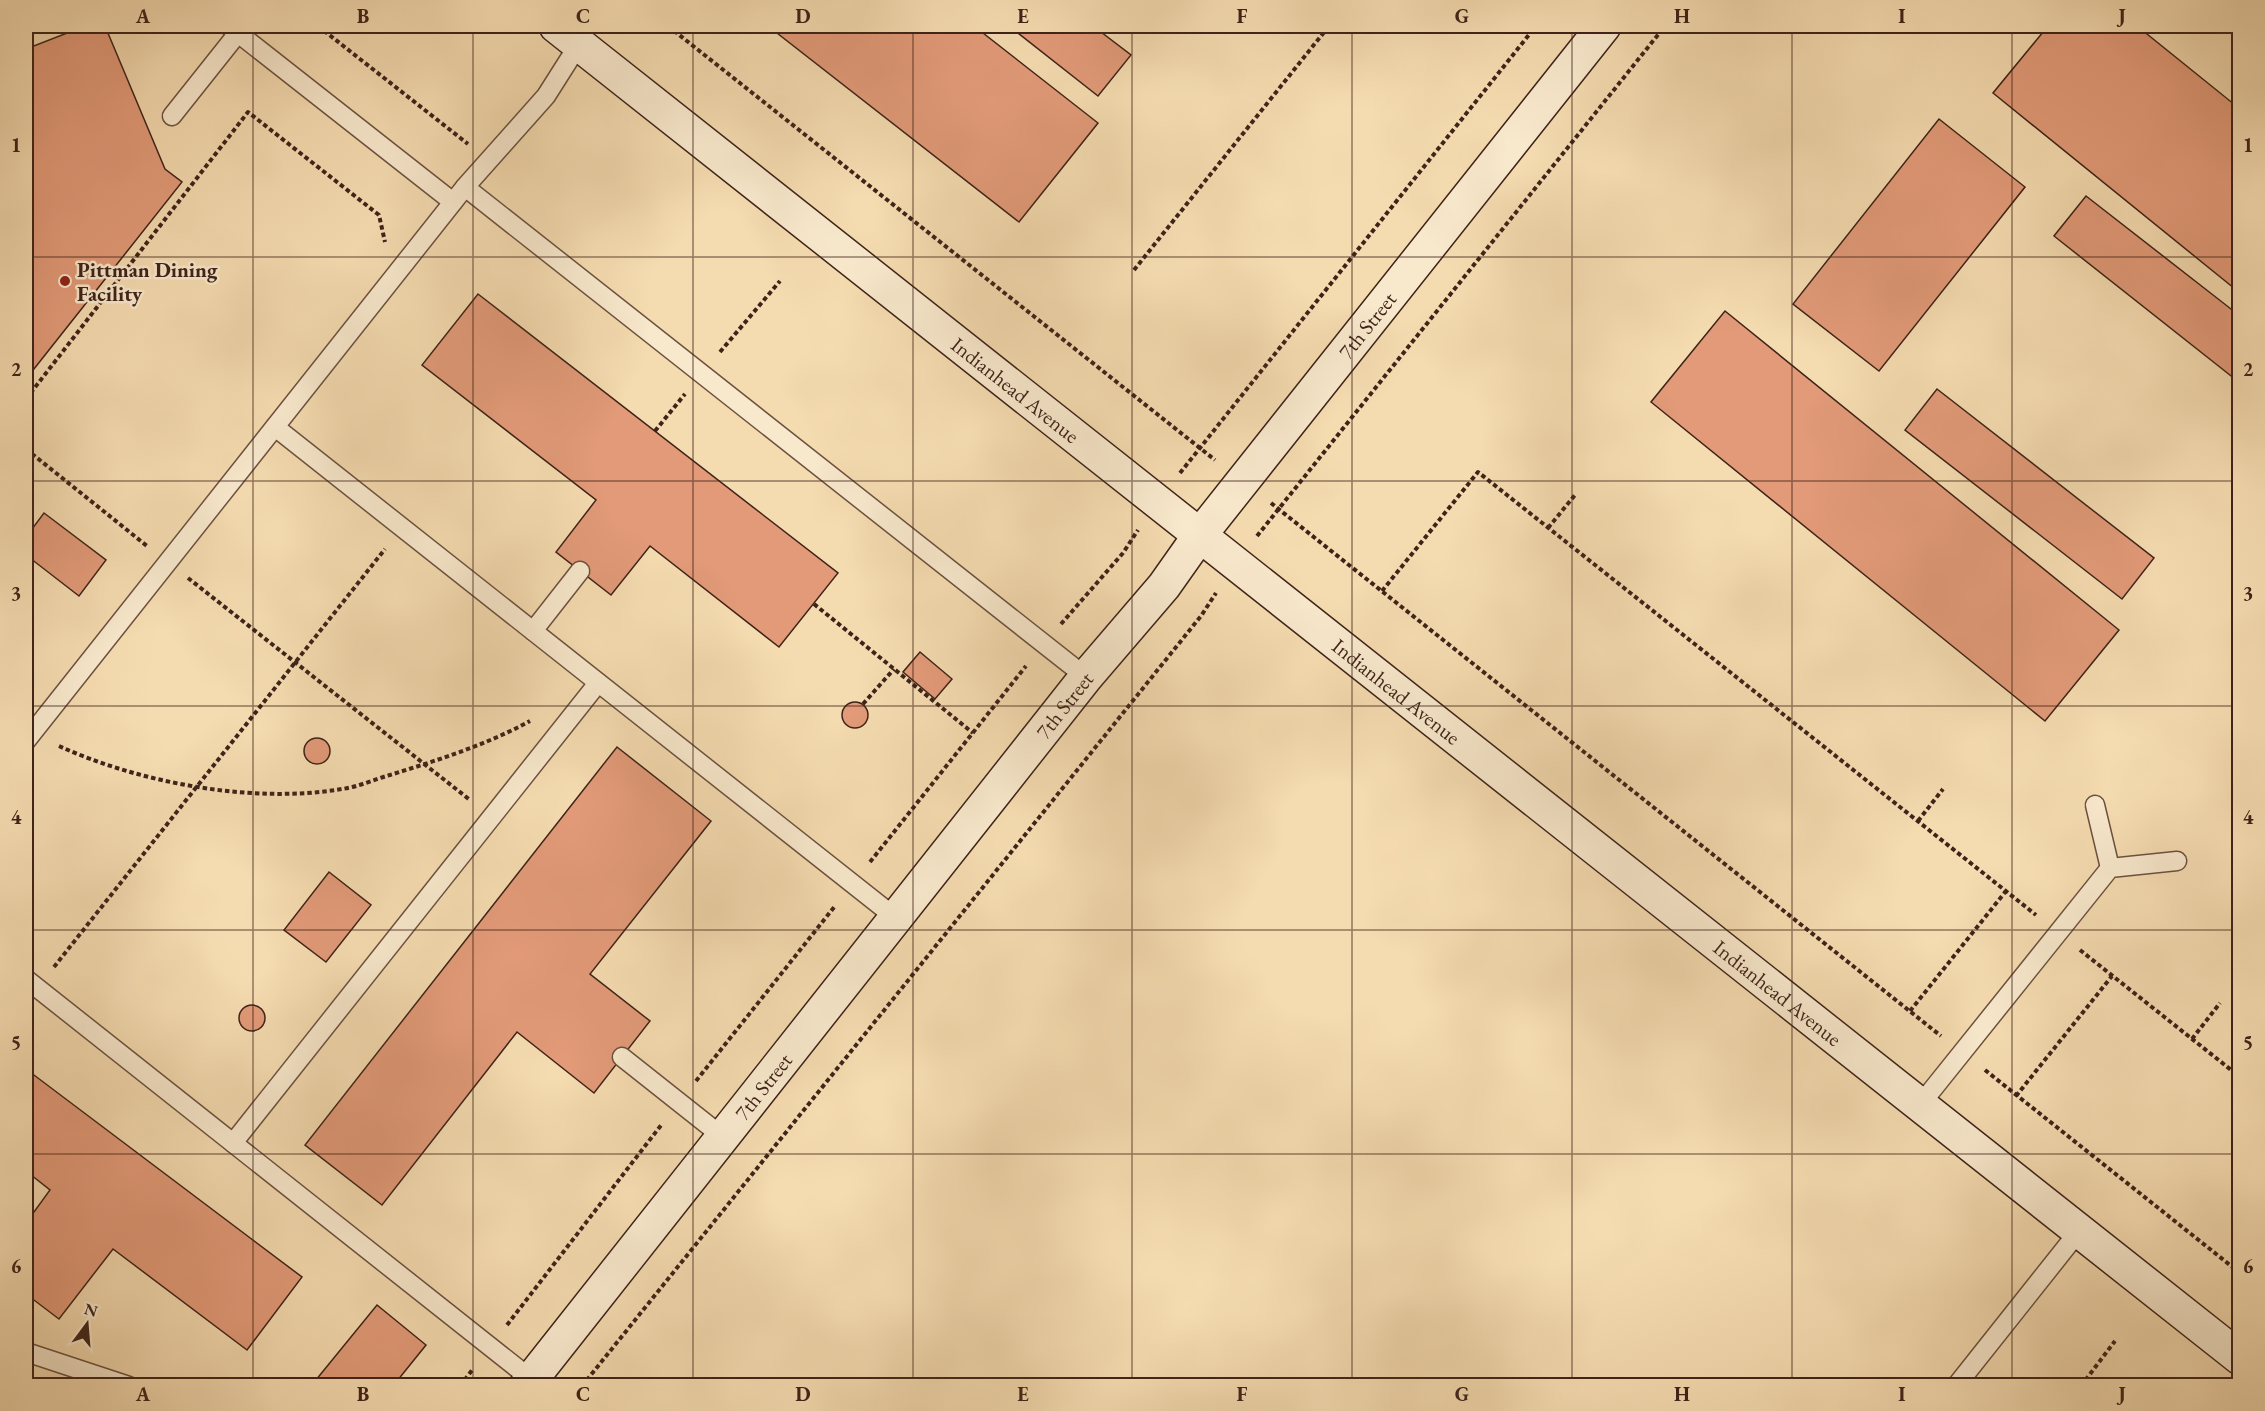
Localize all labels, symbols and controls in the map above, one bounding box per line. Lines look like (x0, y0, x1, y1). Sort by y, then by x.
text: A (135, 3, 151, 29)
text: B (357, 3, 369, 29)
text: C (576, 3, 590, 29)
text: D (795, 3, 811, 29)
text: E (1017, 3, 1029, 29)
text: F (1237, 3, 1248, 29)
text: G (1455, 3, 1469, 29)
text: H (1674, 3, 1690, 29)
text: I (1898, 3, 1906, 29)
text: J (2116, 3, 2126, 29)
text: 1 (11, 132, 21, 158)
text: 1 (2243, 132, 2253, 158)
place label: Pittman Dining Facility (77, 256, 218, 307)
marker: Pittman Dining Facility (58, 274, 72, 288)
street label: 7th Street (1332, 286, 1402, 364)
street label: Indianhead Avenue (946, 331, 1085, 449)
text: 2 (11, 356, 22, 382)
text: 2 (2243, 356, 2254, 382)
text: 3 (11, 580, 21, 606)
text: 3 (2243, 580, 2253, 606)
street label: Indianhead Avenue (1327, 632, 1466, 750)
street label: 7th Street (1029, 665, 1099, 744)
text: 4 (11, 804, 22, 830)
text: 4 (2243, 804, 2254, 830)
street label: Indianhead Avenue (1708, 934, 1848, 1052)
text: 5 (11, 1029, 21, 1055)
text: 5 (2243, 1029, 2253, 1055)
street label: 7th Street (728, 1047, 798, 1125)
text: 6 (11, 1253, 22, 1279)
text: 6 (2243, 1253, 2254, 1279)
north arrow (57, 1294, 117, 1354)
text: N (82, 1298, 100, 1322)
text: A (135, 1381, 151, 1407)
text: B (357, 1381, 369, 1407)
text: C (576, 1381, 590, 1407)
text: D (795, 1381, 811, 1407)
text: E (1017, 1381, 1029, 1407)
text: F (1237, 1381, 1248, 1407)
text: G (1455, 1381, 1469, 1407)
text: H (1674, 1381, 1690, 1407)
text: I (1898, 1381, 1906, 1407)
text: J (2116, 1381, 2126, 1407)

